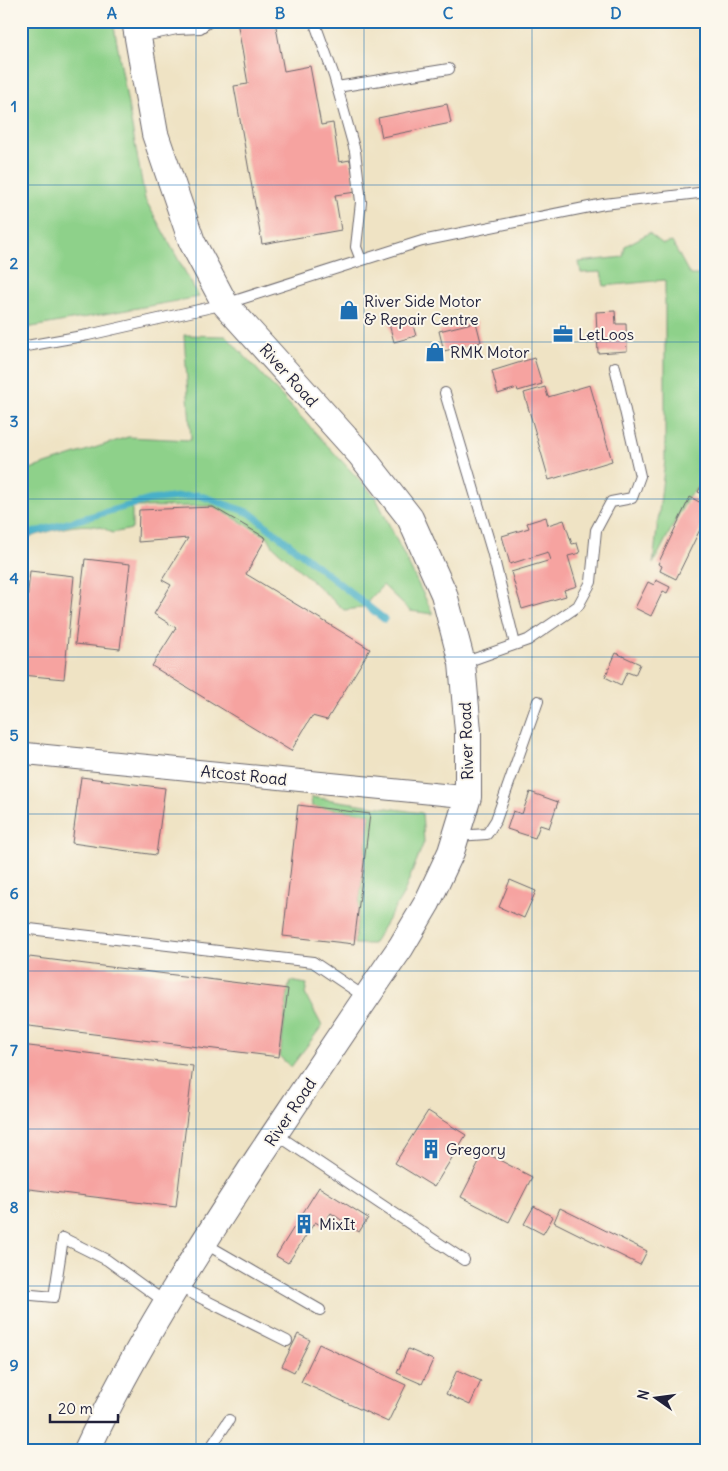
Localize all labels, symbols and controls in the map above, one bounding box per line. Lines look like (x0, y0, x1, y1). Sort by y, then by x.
text: A (107, 3, 117, 23)
text: B (275, 3, 286, 23)
text: C (443, 3, 454, 23)
text: D (610, 3, 622, 23)
text: 1 (11, 96, 17, 116)
text: 2 (10, 253, 19, 273)
place label: River Side Motor & Repair Centre (364, 291, 482, 329)
shop icon: River Side Motor & Repair Centre (338, 299, 360, 321)
office icon: LetLoos (552, 323, 574, 345)
place label: LetLoos (578, 324, 634, 344)
street label: River Road (255, 339, 323, 411)
shop icon: RMK Motor (424, 341, 446, 363)
place label: RMK Motor (450, 342, 530, 362)
text: 3 (9, 411, 19, 431)
text: 4 (9, 568, 19, 588)
street label: River Road (455, 702, 477, 780)
text: 5 (9, 725, 19, 745)
street label: Atcost Road (200, 761, 288, 789)
text: 6 (9, 883, 19, 903)
text: 7 (10, 1040, 18, 1060)
street label: River Road (260, 1074, 320, 1150)
building icon: Gregory (420, 1138, 442, 1160)
place label: Gregory (446, 1139, 506, 1159)
text: 8 (9, 1197, 19, 1217)
building icon: MixIt (293, 1213, 315, 1235)
place label: MixIt (319, 1214, 356, 1234)
text: 9 (9, 1355, 19, 1375)
north arrow (630, 1374, 680, 1424)
text: N (633, 1388, 653, 1402)
scale bar (50, 1391, 118, 1423)
text: 20 m (58, 1399, 93, 1418)

